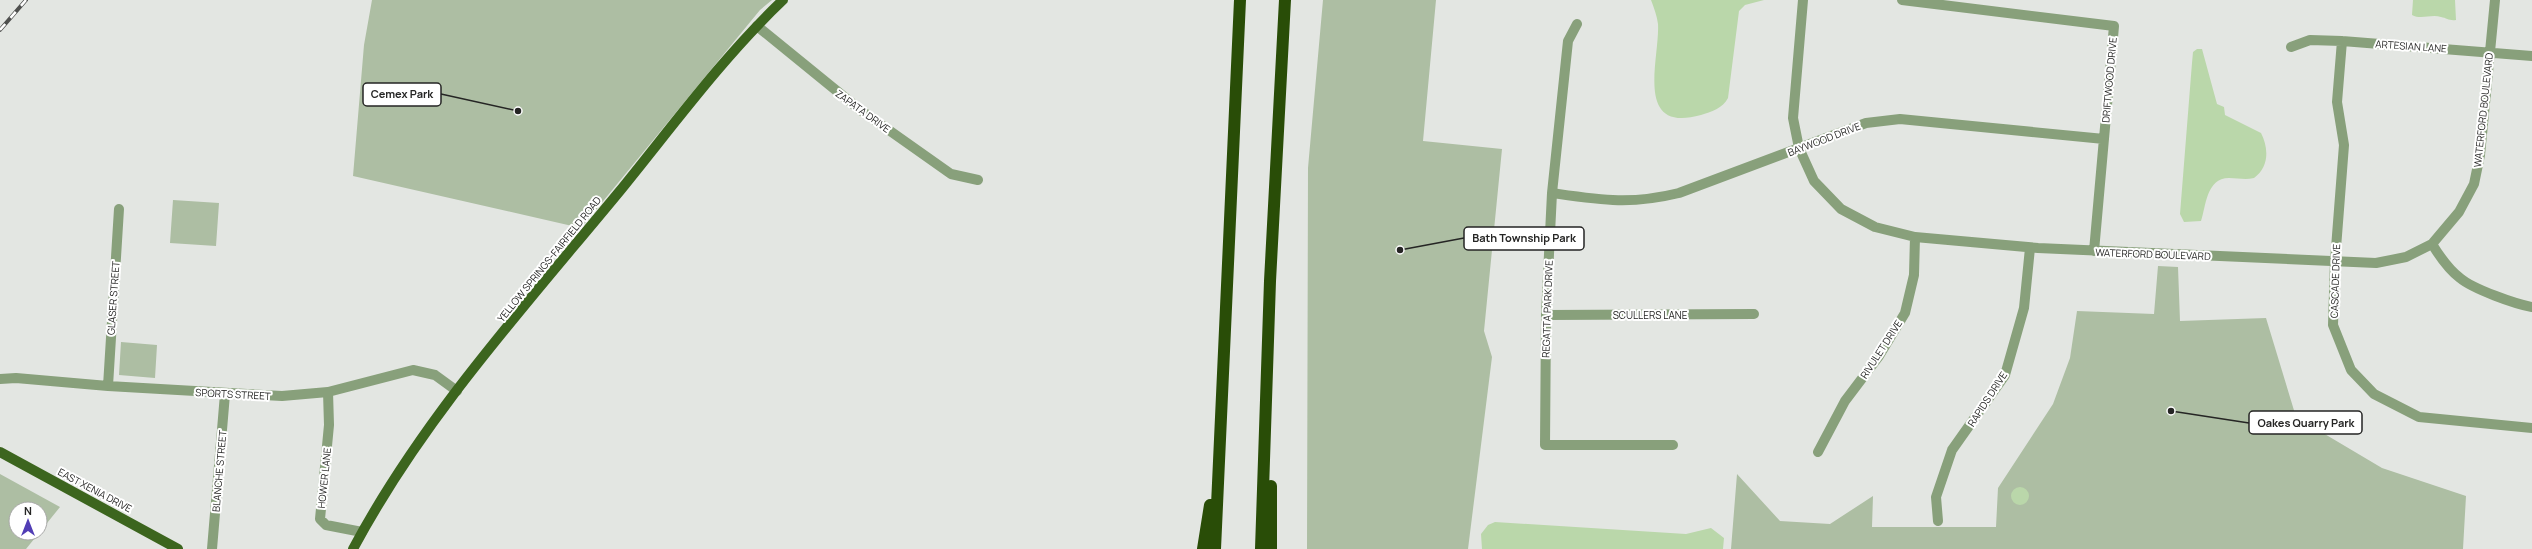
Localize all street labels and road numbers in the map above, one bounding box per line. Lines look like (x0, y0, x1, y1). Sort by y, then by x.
street label: DRIFTWOOD DRIVE (2098, 36, 2120, 123)
street label: ARTESIAN LANE (2375, 37, 2448, 56)
street label: WATERFORD BOULEVARD (2470, 52, 2496, 168)
street label: ZAPATA DRIVE (833, 86, 894, 136)
street label: BAYWOOD DRIVE (1786, 119, 1863, 159)
street label: YELLOW SPRINGS-FAIRFIELD ROAD (494, 193, 604, 325)
street label: CASCADE DRIVE (2327, 243, 2343, 318)
street label: WATERFORD BOULEVARD (2095, 245, 2211, 263)
street label: GLASER STREET (103, 260, 123, 336)
street label: REGATTA PARK DRIVE (1538, 260, 1556, 358)
street label: SCULLERS LANE (1613, 308, 1688, 322)
street label: RIVULET DRIVE (1857, 317, 1905, 381)
street label: RAPIDS DRIVE (1964, 369, 2010, 429)
street label: SPORTS STREET (195, 385, 271, 403)
street label: BLANCHE STREET (208, 430, 230, 512)
street label: HOWER LANE (314, 447, 334, 509)
street label: EAST XENIA DRIVE (55, 465, 135, 516)

